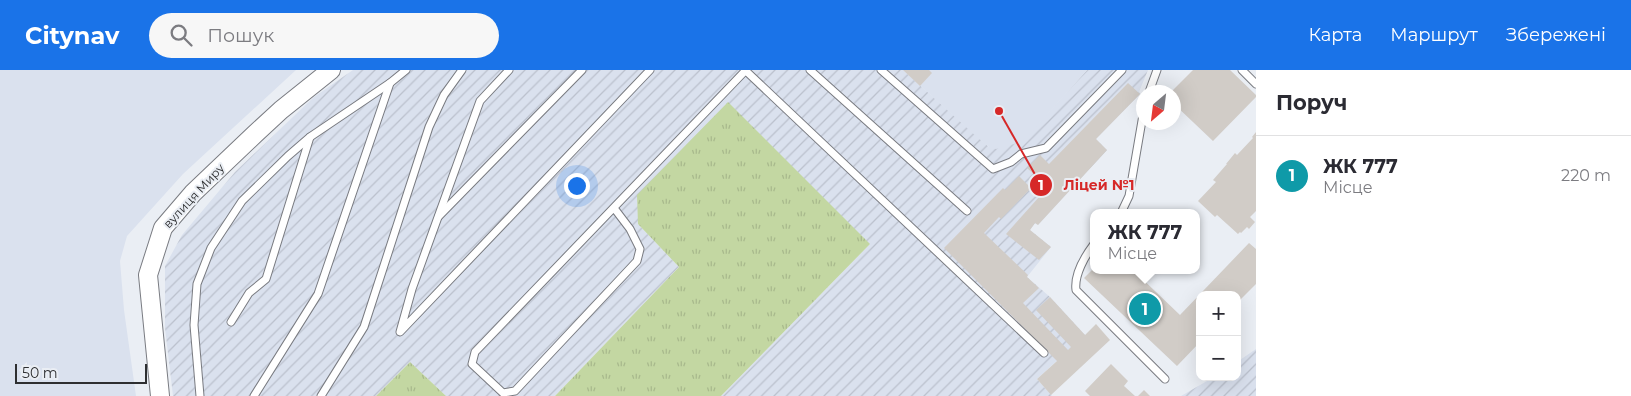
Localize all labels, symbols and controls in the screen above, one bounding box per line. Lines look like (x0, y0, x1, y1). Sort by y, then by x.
search box (149, 13, 499, 58)
text: Citynav (25, 21, 119, 50)
icon: search (167, 21, 195, 49)
text: Пошук (207, 24, 274, 47)
text: Карта (1309, 24, 1362, 46)
text: Маршрут (1390, 24, 1478, 46)
text: Збережені (1506, 24, 1606, 46)
north arrow (1136, 85, 1181, 130)
text: Поруч (1276, 90, 1347, 115)
text: ЖК 777 (1323, 155, 1398, 178)
street label: вулиця Миру (160, 160, 228, 231)
text: 1 (1289, 166, 1295, 185)
text: 220 m (1561, 166, 1611, 185)
callout: Ліцей №1 (1029, 170, 1145, 199)
your location (564, 173, 590, 199)
text: 1 (1038, 175, 1044, 194)
text: Ліцей №1 (1063, 176, 1135, 194)
text: Місце (1323, 178, 1373, 197)
popup (1090, 209, 1200, 274)
text: ЖК 777 (1108, 221, 1182, 244)
text: Місце (1108, 244, 1157, 263)
pin: 1 (1129, 290, 1161, 328)
map controls (1196, 291, 1241, 381)
button: + (1196, 291, 1241, 336)
button: − (1196, 336, 1241, 381)
scale bar (15, 361, 148, 384)
text: 50 m (22, 364, 58, 382)

